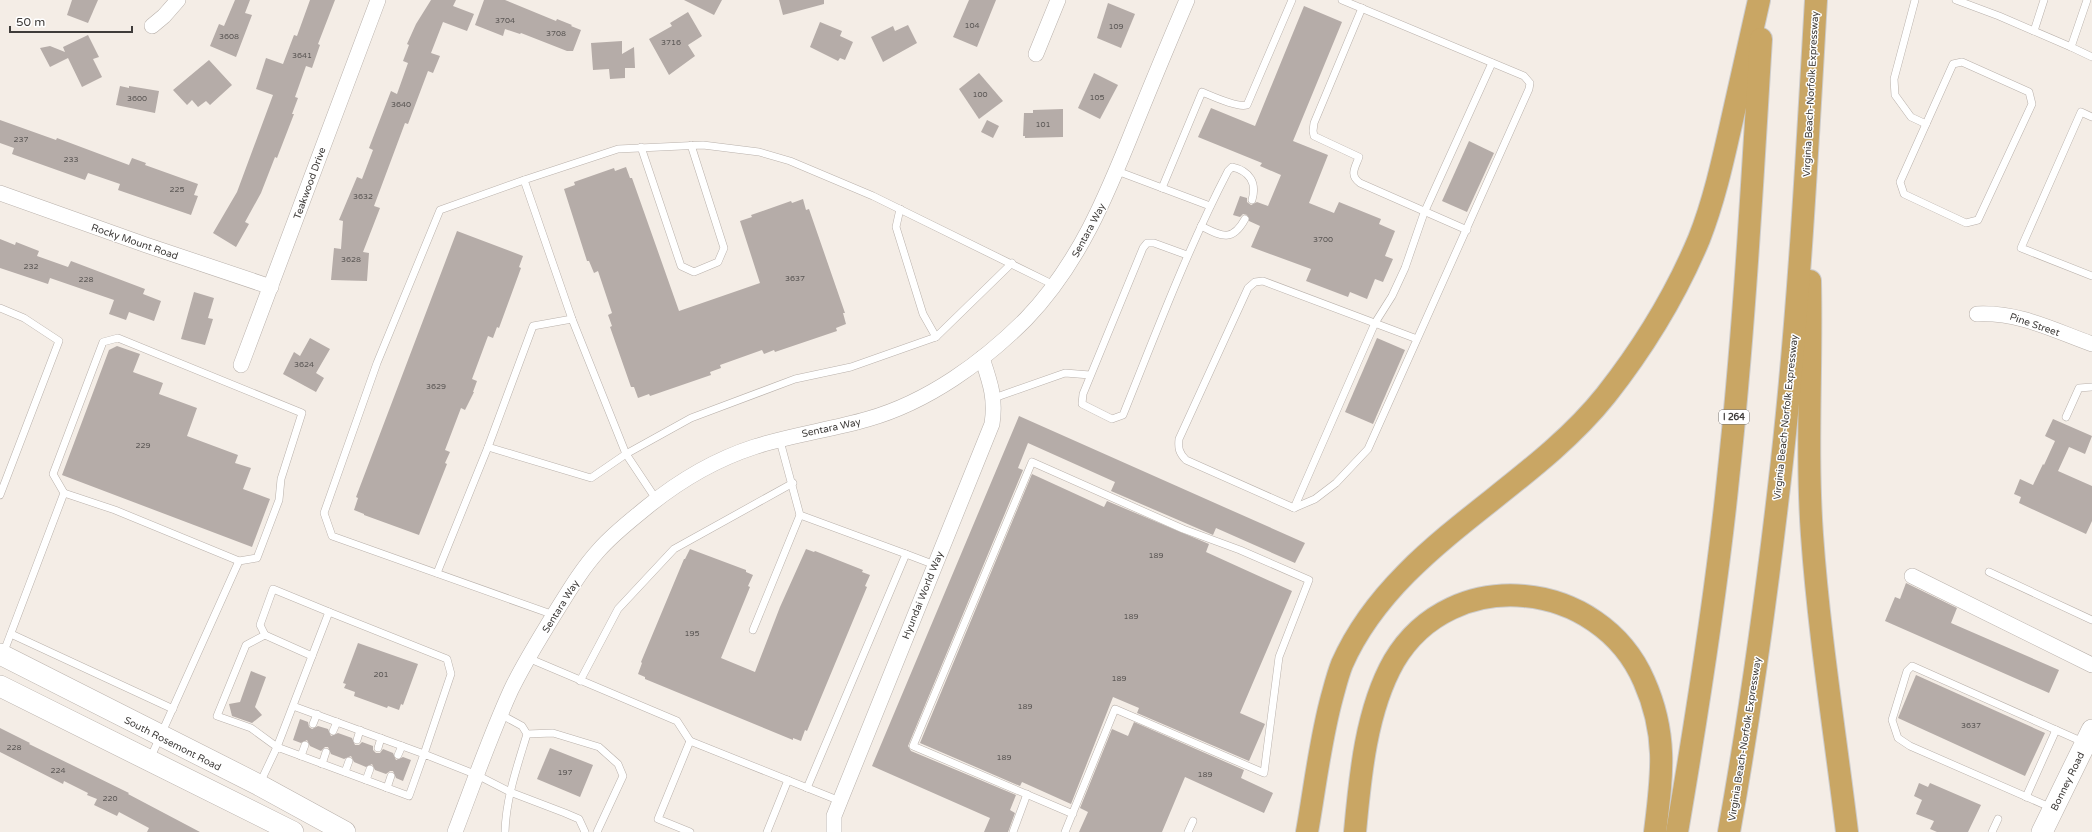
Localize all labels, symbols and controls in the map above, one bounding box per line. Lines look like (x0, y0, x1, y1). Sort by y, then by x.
scale bar (10, 8, 132, 34)
street label: Virginia Beach-Norfolk Expressway (1801, 10, 1821, 177)
text: 50 m (16, 15, 45, 29)
house number: 3704 (495, 16, 515, 25)
house number: 104 (964, 21, 980, 30)
house number: 109 (1108, 22, 1124, 31)
house number: 3708 (546, 29, 566, 38)
house number: 3608 (219, 32, 239, 41)
house number: 3716 (661, 38, 681, 47)
house number: 3641 (292, 51, 312, 60)
house number: 100 (972, 90, 988, 99)
house number: 105 (1089, 93, 1105, 102)
house number: 3600 (127, 94, 147, 103)
house number: 3640 (391, 100, 411, 109)
house number: 101 (1035, 120, 1051, 129)
house number: 237 (13, 135, 29, 144)
street label: Teakwood Drive (291, 145, 329, 221)
house number: 233 (63, 155, 79, 164)
house number: 225 (169, 185, 185, 194)
house number: 3632 (353, 192, 373, 201)
street label: Sentara Way (1070, 201, 1109, 260)
street label: Rocky Mount Road (90, 221, 180, 262)
house number: 3700 (1313, 235, 1333, 244)
house number: 3628 (341, 255, 361, 264)
house number: 232 (23, 262, 39, 271)
house number: 3637 (785, 274, 805, 283)
house number: 228 (78, 275, 94, 284)
street label: Pine Street (2008, 311, 2061, 339)
street label: Virginia Beach-Norfolk Expressway (1771, 333, 1801, 500)
house number: 3624 (294, 360, 314, 369)
house number: 3629 (426, 382, 446, 391)
road number: I 264 (1719, 410, 1749, 424)
street label: Sentara Way (801, 416, 862, 440)
house number: 229 (135, 441, 151, 450)
street label: Hyundai World Way (900, 549, 946, 641)
house number: 189 (1148, 551, 1164, 560)
street label: Sentara Way (540, 577, 582, 635)
house number: 189 (1123, 612, 1139, 621)
house number: 195 (684, 629, 700, 638)
street label: Virginia Beach-Norfolk Expressway (1726, 656, 1764, 822)
house number: 201 (373, 670, 389, 679)
house number: 189 (1111, 674, 1127, 683)
house number: 189 (1017, 702, 1033, 711)
street label: South Rosemont Road (122, 714, 223, 774)
house number: 3637 (1961, 721, 1981, 730)
house number: 228 (6, 743, 22, 752)
street label: Bonney Road (2049, 750, 2087, 813)
house number: 189 (996, 753, 1012, 762)
house number: 224 (50, 766, 66, 775)
house number: 197 (557, 768, 573, 777)
house number: 189 (1197, 770, 1213, 779)
house number: 220 (102, 794, 118, 803)

